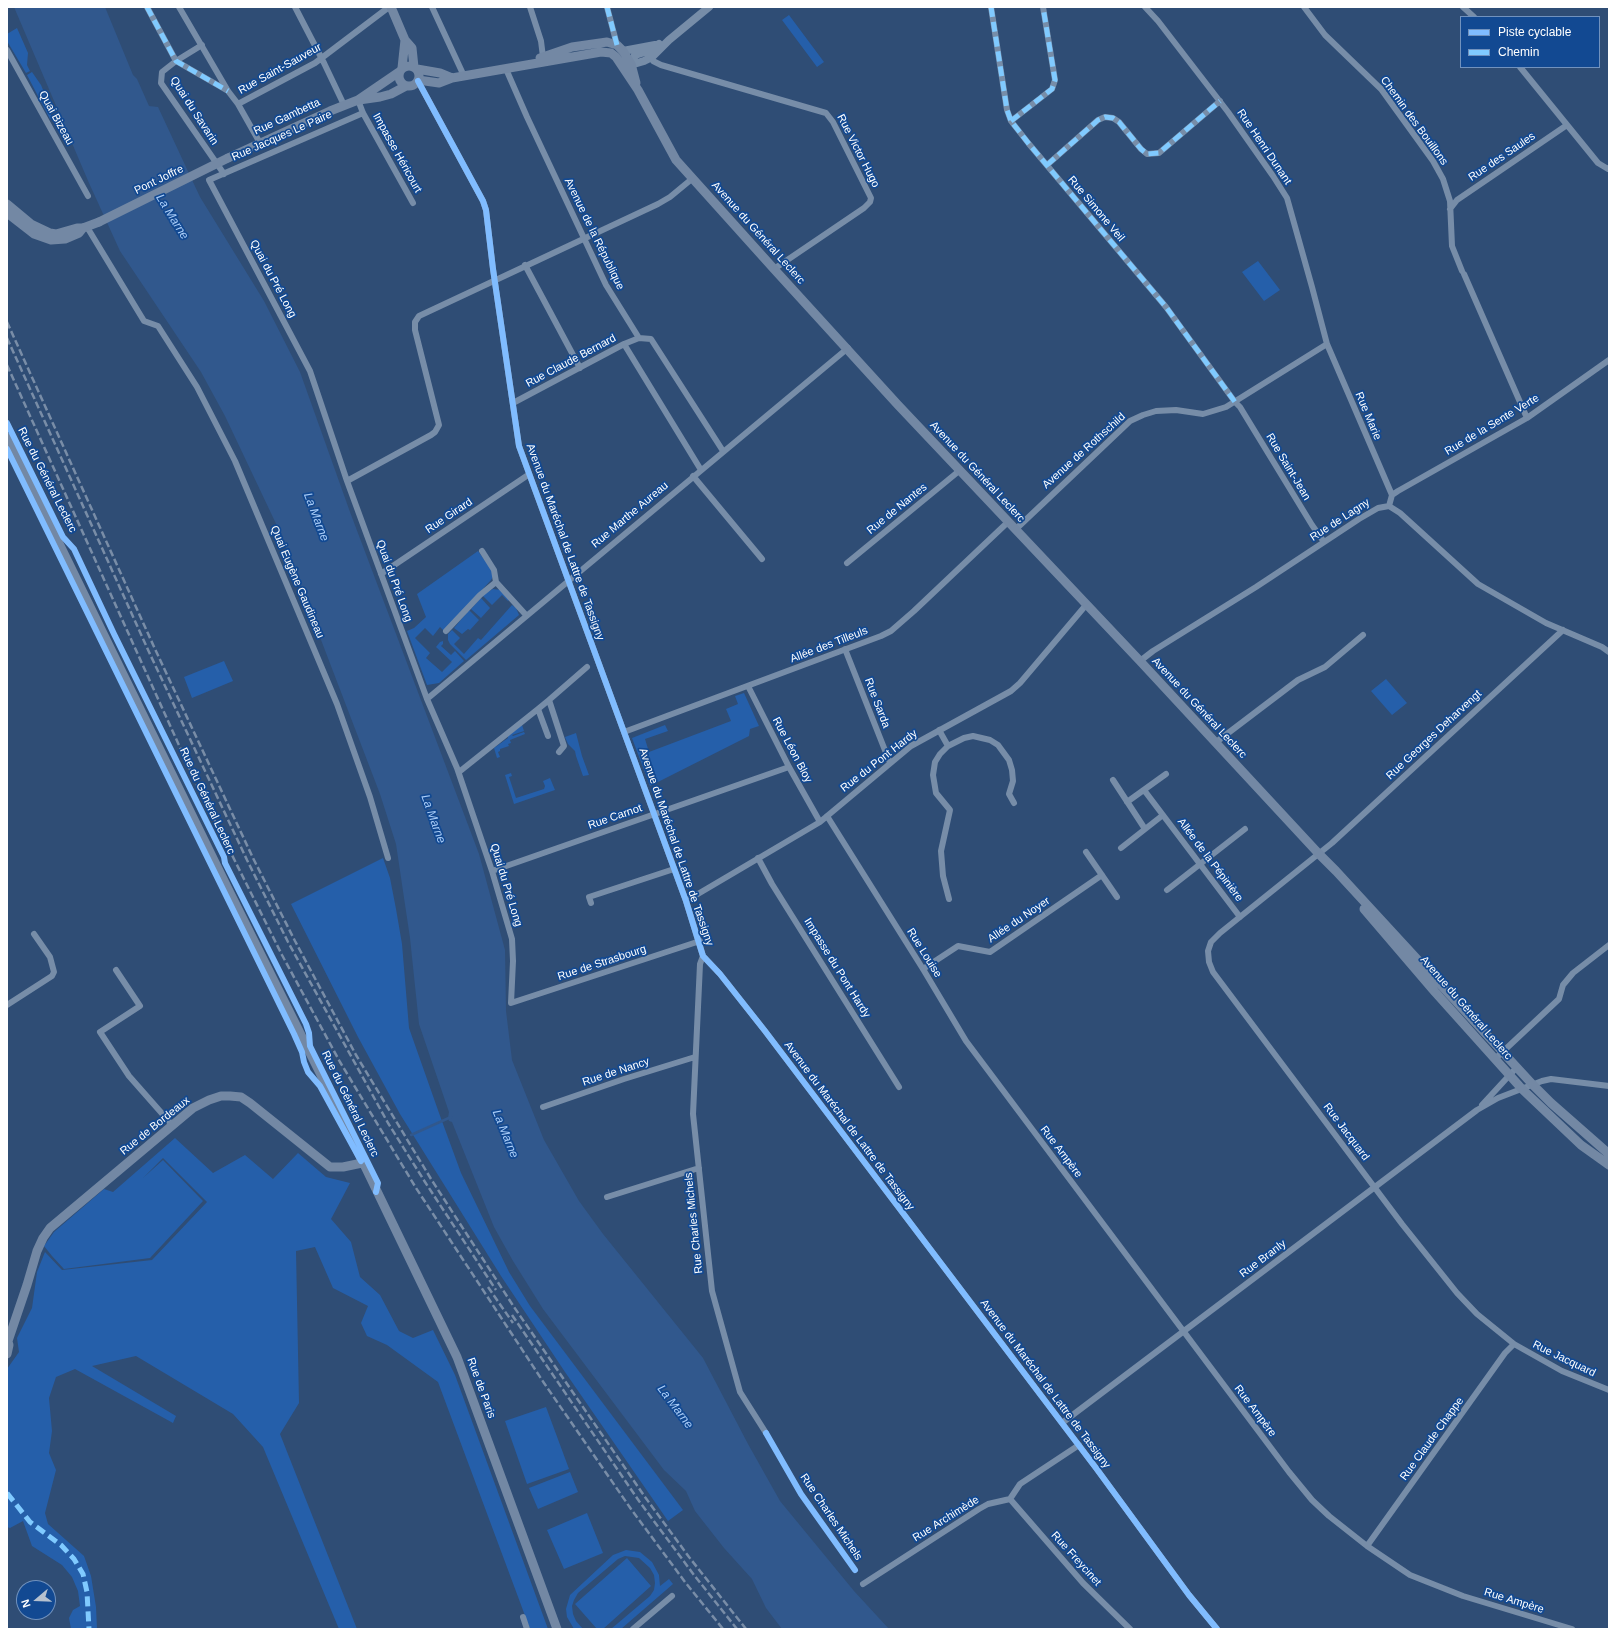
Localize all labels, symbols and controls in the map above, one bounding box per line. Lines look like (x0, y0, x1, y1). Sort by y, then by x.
legend (1460, 16, 1600, 68)
text: Piste cyclable (1498, 25, 1571, 39)
street label: Rue Saint-Sauveur (236, 41, 324, 97)
text: Chemin (1498, 45, 1539, 59)
street label: Quai du Savarin (167, 74, 221, 148)
street label: Chemin des Bouillons (1377, 74, 1451, 168)
street label: Quai Bizeau (36, 89, 76, 147)
street label: Rue Gambetta (252, 96, 322, 138)
street label: Rue Henri Dunant (1234, 107, 1294, 187)
street label: Rue Jacques Le Paire (230, 108, 334, 164)
street label: Impasse Héricourt (370, 111, 424, 195)
street label: Rue Victor Hugo (834, 112, 882, 190)
street label: Rue des Saules (1466, 130, 1538, 184)
street label: Pont Joffre (132, 162, 186, 198)
street label: Rue Simone Veil (1065, 174, 1127, 244)
street label: Avenue de la République (561, 176, 627, 292)
street label: Avenue du Général Leclerc (709, 179, 807, 287)
water label: La Marne (152, 192, 192, 242)
street label: Quai du Pré Long (247, 238, 299, 320)
street label: Rue Claude Bernard (524, 332, 618, 390)
street label: Rue Marie (1352, 390, 1384, 442)
street label: Rue de la Sente Verte (1442, 392, 1542, 458)
street label: Avenue de Rothschild (1040, 410, 1128, 492)
street label: Avenue du Général Leclerc (927, 419, 1027, 525)
street label: Rue du Général Leclerc (15, 425, 79, 535)
street label: Rue Saint-Jean (1263, 431, 1313, 503)
street label: Avenue du Maréchal de Lattre de Tassigny (523, 442, 607, 642)
street label: Rue Marthe Aureau (589, 479, 671, 551)
street label: Rue de Nantes (864, 481, 930, 537)
water label: La Marne (300, 491, 332, 543)
street label: Rue Girard (423, 495, 475, 537)
street label: Rue de Lagny (1308, 496, 1372, 544)
street label: Quai Eugène Gaudineau (267, 524, 327, 640)
street label: Quai du Pré Long (373, 538, 415, 624)
street label: Allée des Tilleuls (788, 624, 870, 666)
street label: Avenue du Général Leclerc (1149, 655, 1249, 761)
street label: Rue Sarda (861, 676, 893, 730)
street label: Rue Georges Deharvengt (1384, 687, 1484, 783)
street label: Rue Léon Bloy (769, 715, 815, 785)
street label: Rue du Pont Hardy (838, 727, 920, 795)
street label: Rue du Général Leclerc (176, 746, 238, 856)
street label: Avenue du Maréchal de Lattre de Tassigny (636, 746, 716, 948)
water label: La Marne (418, 793, 448, 845)
street label: Rue Carnot (586, 802, 644, 832)
street label: Allée de la Pépinière (1174, 816, 1246, 904)
street label: Quai du Pré Long (487, 842, 525, 928)
street label: Allée du Noyer (985, 894, 1053, 946)
street label: Impasse du Pont Hardy (801, 916, 873, 1020)
street label: Rue Louise (904, 926, 944, 980)
street label: Rue de Strasbourg (556, 942, 648, 984)
street label: Avenue du Général Leclerc (1417, 953, 1515, 1063)
street label: Avenue du Maréchal de Lattre de Tassigny (781, 1039, 917, 1213)
street label: Rue du Général Leclerc (319, 1049, 381, 1159)
street label: Rue de Nancy (581, 1055, 651, 1089)
street label: Rue de Bordeaux (118, 1094, 192, 1158)
street label: Rue Jacquard (1320, 1101, 1372, 1163)
water label: La Marne (489, 1108, 521, 1160)
street label: Rue Ampère (1037, 1123, 1085, 1181)
street label: Rue Charles Michels (682, 1172, 706, 1274)
street label: Rue Branly (1237, 1237, 1289, 1281)
street label: Avenue du Maréchal de Lattre de Tassigny (977, 1297, 1113, 1471)
street label: Rue Jacquard (1530, 1338, 1598, 1380)
street label: Rue de Paris (464, 1356, 498, 1420)
water label: La Marne (654, 1382, 696, 1432)
street label: Rue Ampère (1231, 1382, 1279, 1440)
street label: Rue Claude Chappe (1397, 1395, 1467, 1483)
street label: Rue Charles Michels (797, 1471, 865, 1563)
street label: Rue Archimède (910, 1493, 982, 1545)
street label: Rue Freycinet (1048, 1529, 1104, 1589)
north arrow (16, 1580, 56, 1620)
street label: Rue Ampère (1483, 1586, 1545, 1616)
text: N (19, 1598, 33, 1609)

